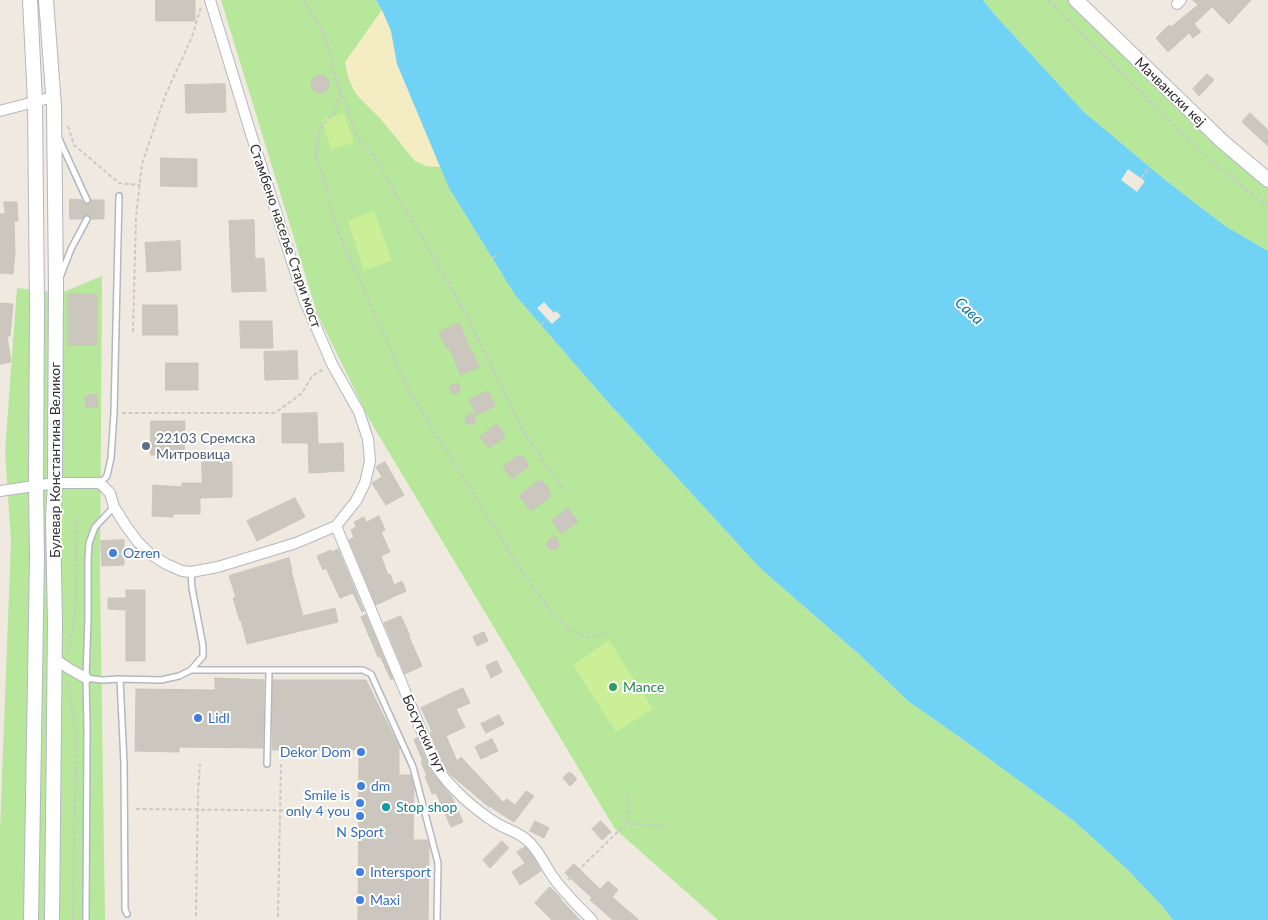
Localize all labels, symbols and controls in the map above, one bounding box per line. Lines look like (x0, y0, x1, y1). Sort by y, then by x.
street label: Мачвански кеј (1131, 54, 1209, 130)
street label: Стамбено насеље Стари мост (246, 142, 324, 330)
water label: Сава (951, 294, 987, 328)
street label: Булевар Константина Великог (47, 362, 63, 558)
place label: 22103 Сремска Митровица (156, 430, 255, 462)
marker: 22103 Сремска Митровица (140, 440, 152, 452)
place label: Ozren (123, 545, 160, 561)
marker: Ozren (107, 547, 119, 559)
place label: Mance (623, 679, 665, 695)
marker: Mance (607, 681, 619, 693)
street label: Босутски пут (398, 692, 450, 776)
place label: Lidl (208, 710, 230, 726)
marker: Lidl (192, 712, 204, 724)
place label: Dekor Dom (280, 744, 351, 760)
marker: Dekor Dom (355, 746, 367, 758)
place label: dm (371, 778, 390, 794)
marker: dm (355, 780, 367, 792)
place label: Smile is only 4 you (286, 787, 350, 820)
marker: Smile is only 4 you (354, 797, 366, 809)
place label: Stop shop (396, 799, 457, 815)
marker: Stop shop (380, 801, 392, 813)
marker: N Sport (354, 810, 366, 822)
place label: N Sport (336, 824, 384, 840)
place label: Intersport (370, 864, 431, 880)
marker: Intersport (354, 866, 366, 878)
place label: Maxi (370, 892, 400, 908)
marker: Maxi (354, 894, 366, 906)

